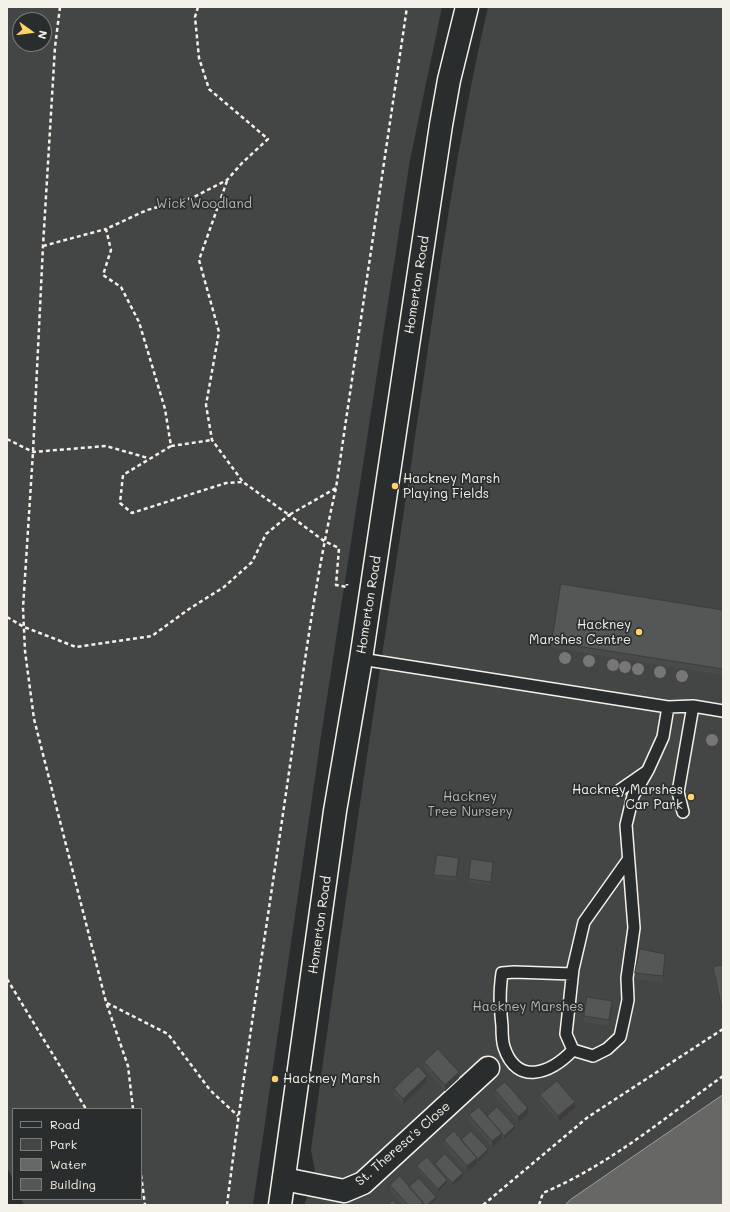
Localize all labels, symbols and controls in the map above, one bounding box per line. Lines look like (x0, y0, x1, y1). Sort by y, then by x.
north arrow (12, 12, 52, 52)
text: N (35, 29, 51, 41)
park label: Wick Woodland (156, 196, 252, 212)
street label: Homerton Road (402, 235, 432, 335)
place label: Hackney Marsh Playing Fields (403, 471, 500, 502)
marker: Hackney Marsh Playing Fields (390, 481, 400, 491)
street label: Homerton Road (354, 555, 384, 655)
place label: Hackney Marshes Centre (529, 617, 631, 648)
marker: Hackney Marshes Centre (634, 627, 644, 637)
place label: Hackney Marshes Car Park (572, 782, 683, 813)
park label: Hackney Tree Nursery (428, 789, 512, 820)
marker: Hackney Marshes Car Park (686, 792, 696, 802)
street label: Homerton Road (305, 875, 335, 975)
park label: Hackney Marshes (472, 999, 584, 1015)
place label: Hackney Marsh (283, 1071, 380, 1087)
marker: Hackney Marsh (270, 1074, 280, 1084)
street label: St. Theresa's Close (352, 1099, 454, 1189)
legend (12, 1108, 142, 1200)
text: Road (50, 1116, 80, 1132)
text: Park (50, 1136, 77, 1152)
text: Water (50, 1156, 87, 1172)
text: Building (50, 1176, 96, 1192)

